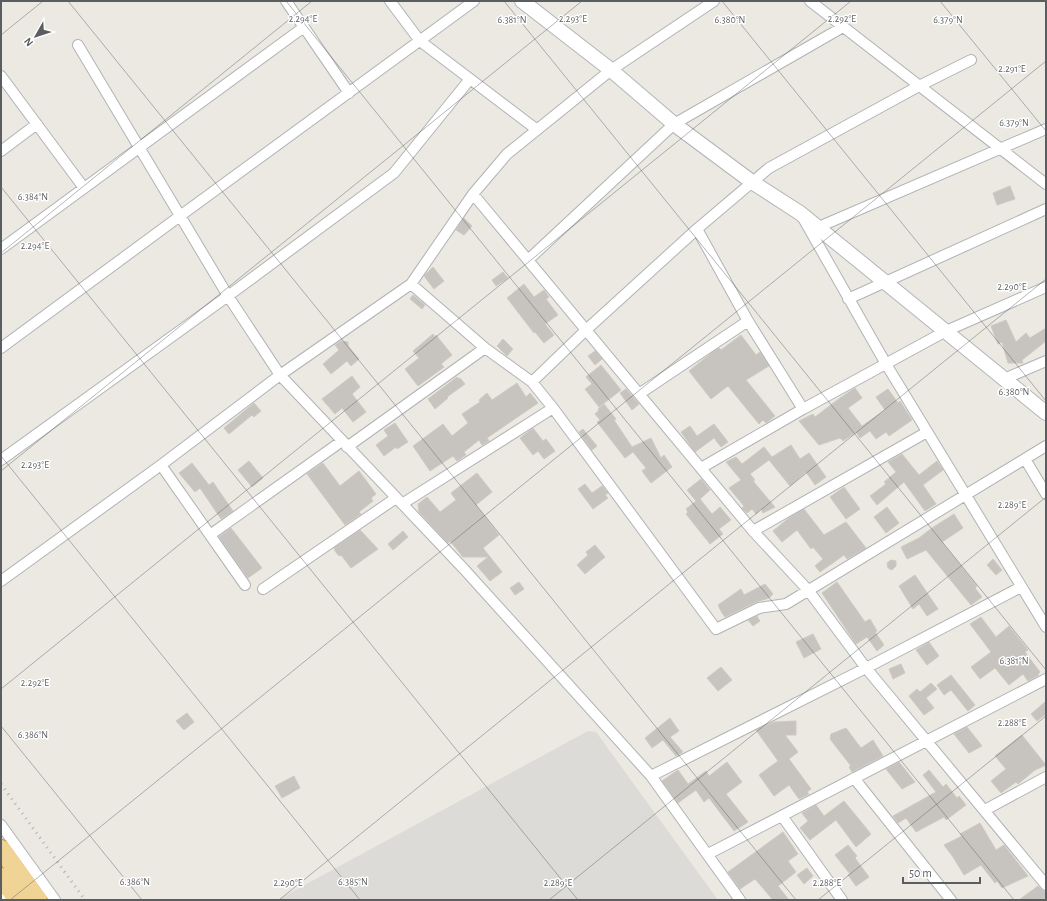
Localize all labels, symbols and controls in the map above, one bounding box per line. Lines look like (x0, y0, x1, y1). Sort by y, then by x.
text: 2.294°E (289, 14, 318, 24)
text: 2.293°E (559, 14, 587, 24)
text: 2.292°E (828, 14, 856, 24)
text: 6.381°N (497, 15, 527, 25)
text: 6.380°N (715, 15, 745, 25)
text: 6.379°N (933, 15, 963, 25)
north arrow (16, 16, 56, 56)
text: N (22, 36, 35, 48)
text: 2.291°E (998, 64, 1026, 74)
text: 6.379°N (999, 118, 1029, 128)
text: 6.384°N (18, 192, 48, 202)
text: 2.294°E (21, 241, 50, 251)
text: 2.290°E (997, 282, 1027, 292)
text: 6.380°N (999, 387, 1029, 397)
text: 2.293°E (21, 460, 49, 470)
text: 2.289°E (998, 500, 1026, 510)
text: 6.381°N (999, 656, 1029, 666)
text: 2.292°E (21, 678, 49, 688)
text: 2.288°E (998, 718, 1026, 728)
text: 6.386°N (18, 730, 48, 740)
scale bar (903, 859, 980, 885)
text: 50 m (909, 867, 932, 879)
text: 6.386°N (120, 877, 150, 887)
text: 6.385°N (338, 877, 368, 887)
text: 2.290°E (273, 878, 303, 888)
text: 2.289°E (544, 878, 572, 888)
text: 2.288°E (813, 878, 841, 888)

